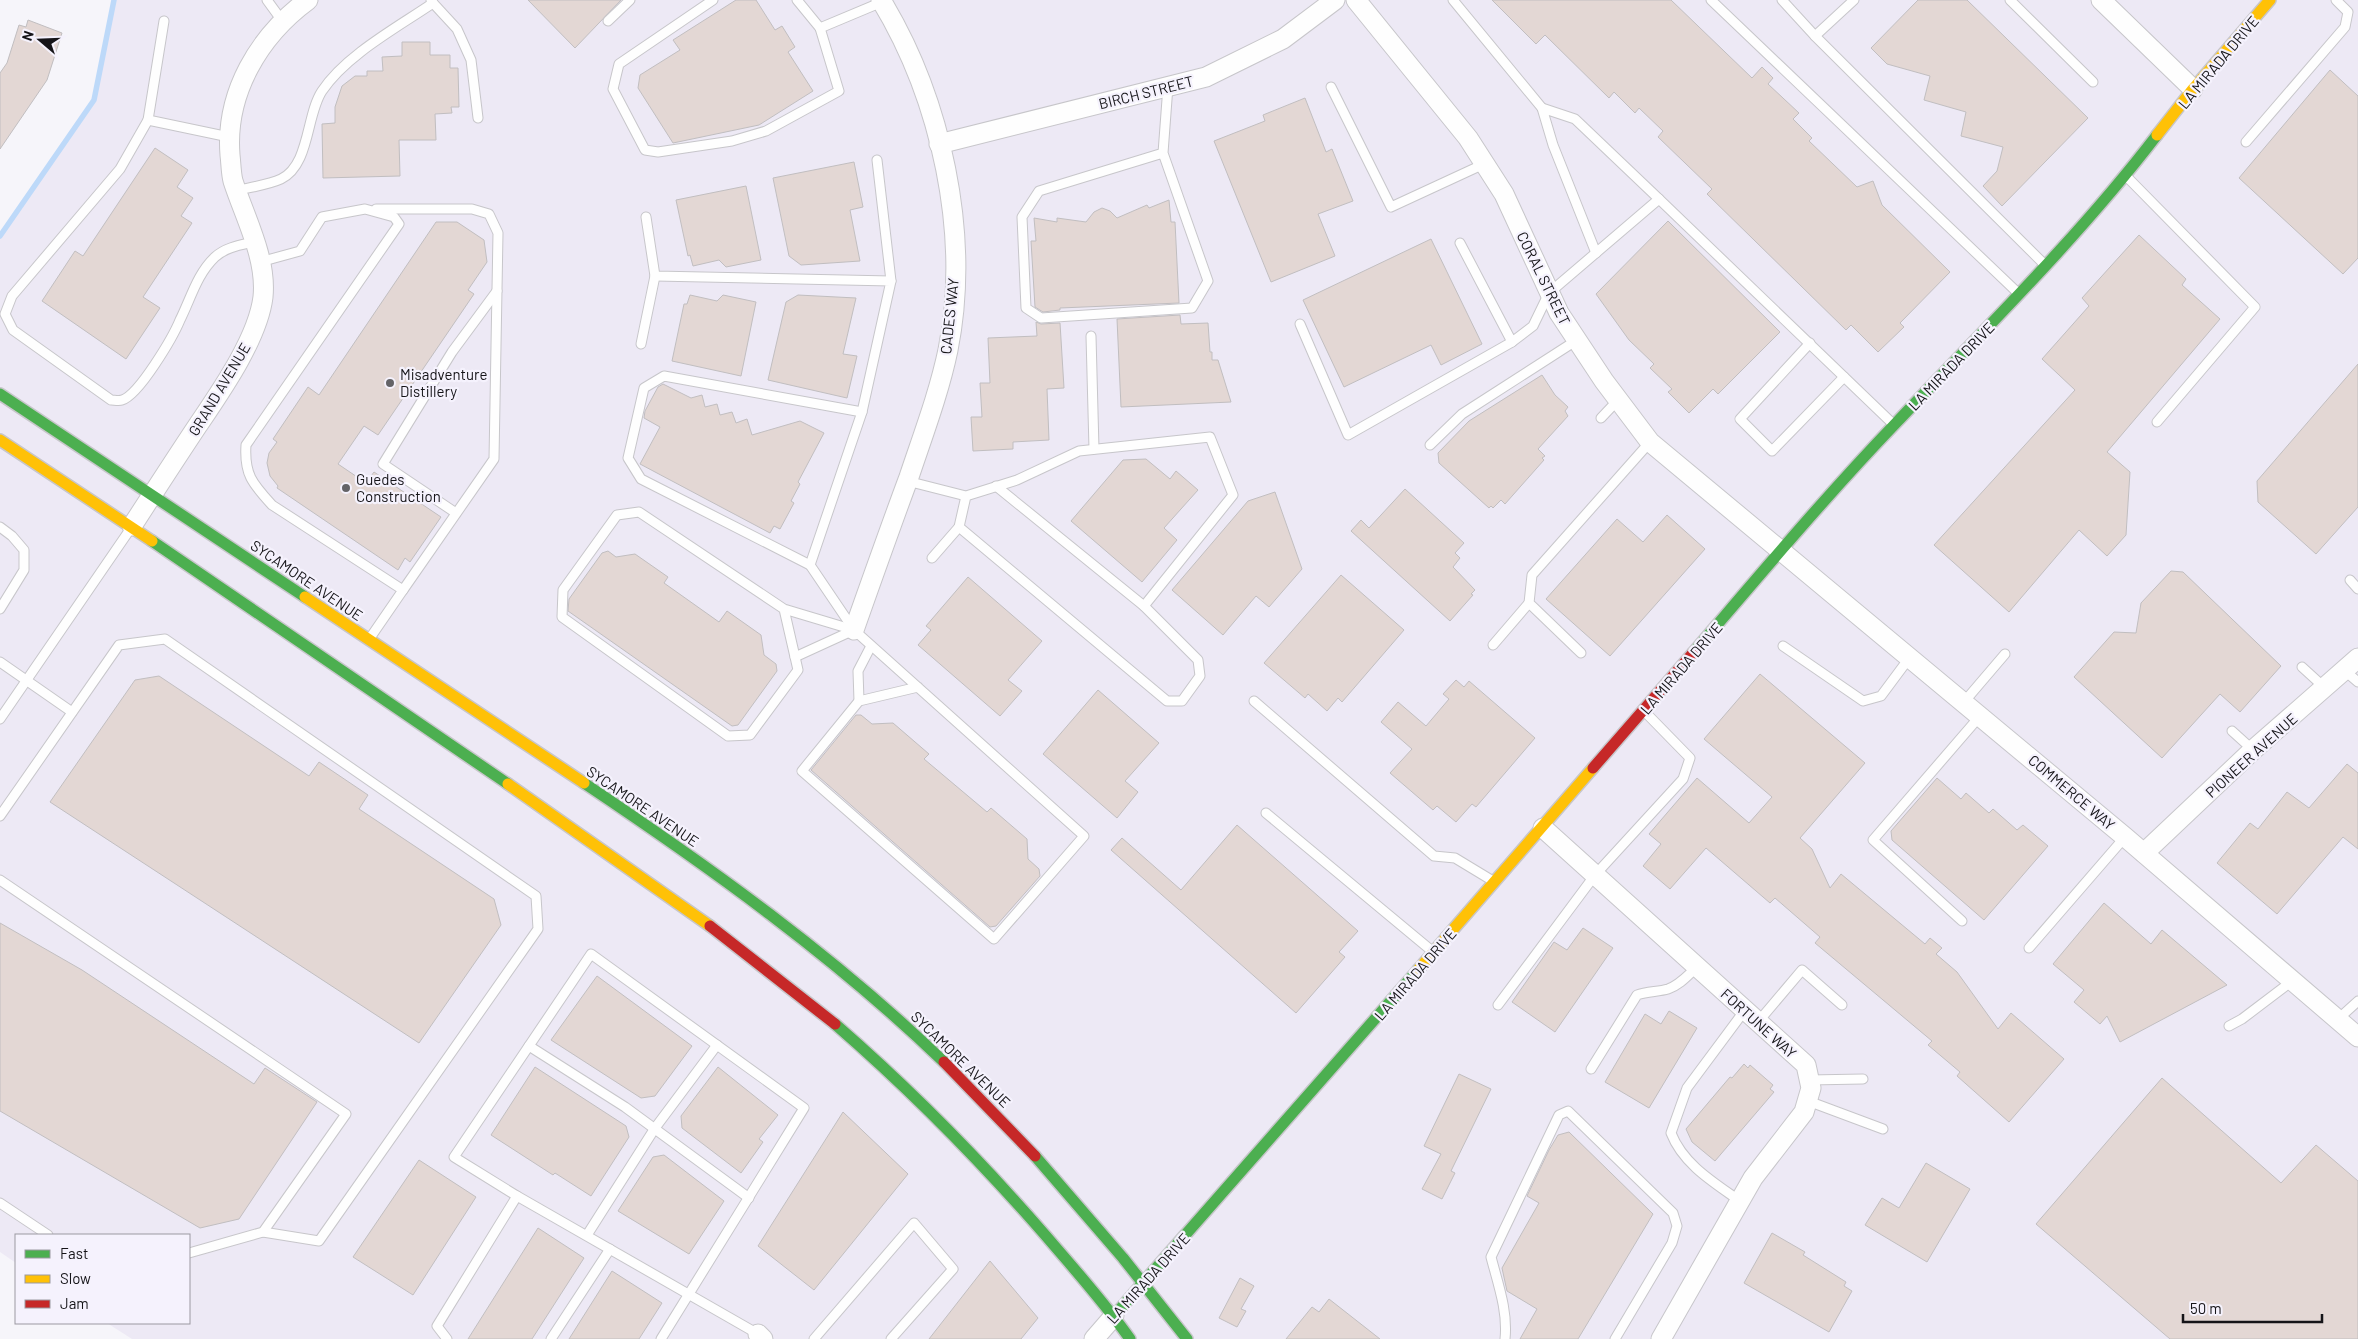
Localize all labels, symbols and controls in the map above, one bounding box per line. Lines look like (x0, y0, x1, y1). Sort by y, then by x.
street label: LA MIRADA DRIVE (2174, 12, 2262, 112)
north arrow (15, 15, 65, 65)
text: N (18, 28, 37, 43)
street label: BIRCH STREET (1097, 72, 1195, 112)
street label: CORAL STREET (1514, 228, 1574, 328)
street label: CADES WAY (936, 277, 962, 355)
street label: LA MIRADA DRIVE (1904, 318, 1998, 414)
street label: GRAND AVENUE (184, 339, 254, 439)
place label: Misadventure Distillery (400, 365, 487, 400)
marker: Misadventure Distillery (384, 377, 396, 389)
place label: Guedes Construction (356, 470, 441, 505)
marker: Guedes Construction (340, 482, 352, 494)
street label: SYCAMORE AVENUE (248, 536, 366, 624)
street label: LA MIRADA DRIVE (1636, 618, 1726, 718)
street label: PIONEER AVENUE (2201, 709, 2301, 801)
street label: COMMERCE WAY (2025, 751, 2119, 833)
street label: SYCAMORE AVENUE (584, 762, 702, 850)
street label: LA MIRADA DRIVE (1370, 924, 1460, 1024)
street label: FORTUNE WAY (1717, 984, 1801, 1062)
street label: SYCAMORE AVENUE (908, 1007, 1014, 1111)
street label: LA MIRADA DRIVE (1103, 1229, 1193, 1327)
legend (15, 1234, 190, 1324)
text: Fast (60, 1244, 88, 1262)
text: Slow (60, 1269, 91, 1287)
scale bar (2183, 1292, 2322, 1324)
text: Jam (60, 1294, 89, 1312)
text: 50 m (2190, 1299, 2222, 1317)

